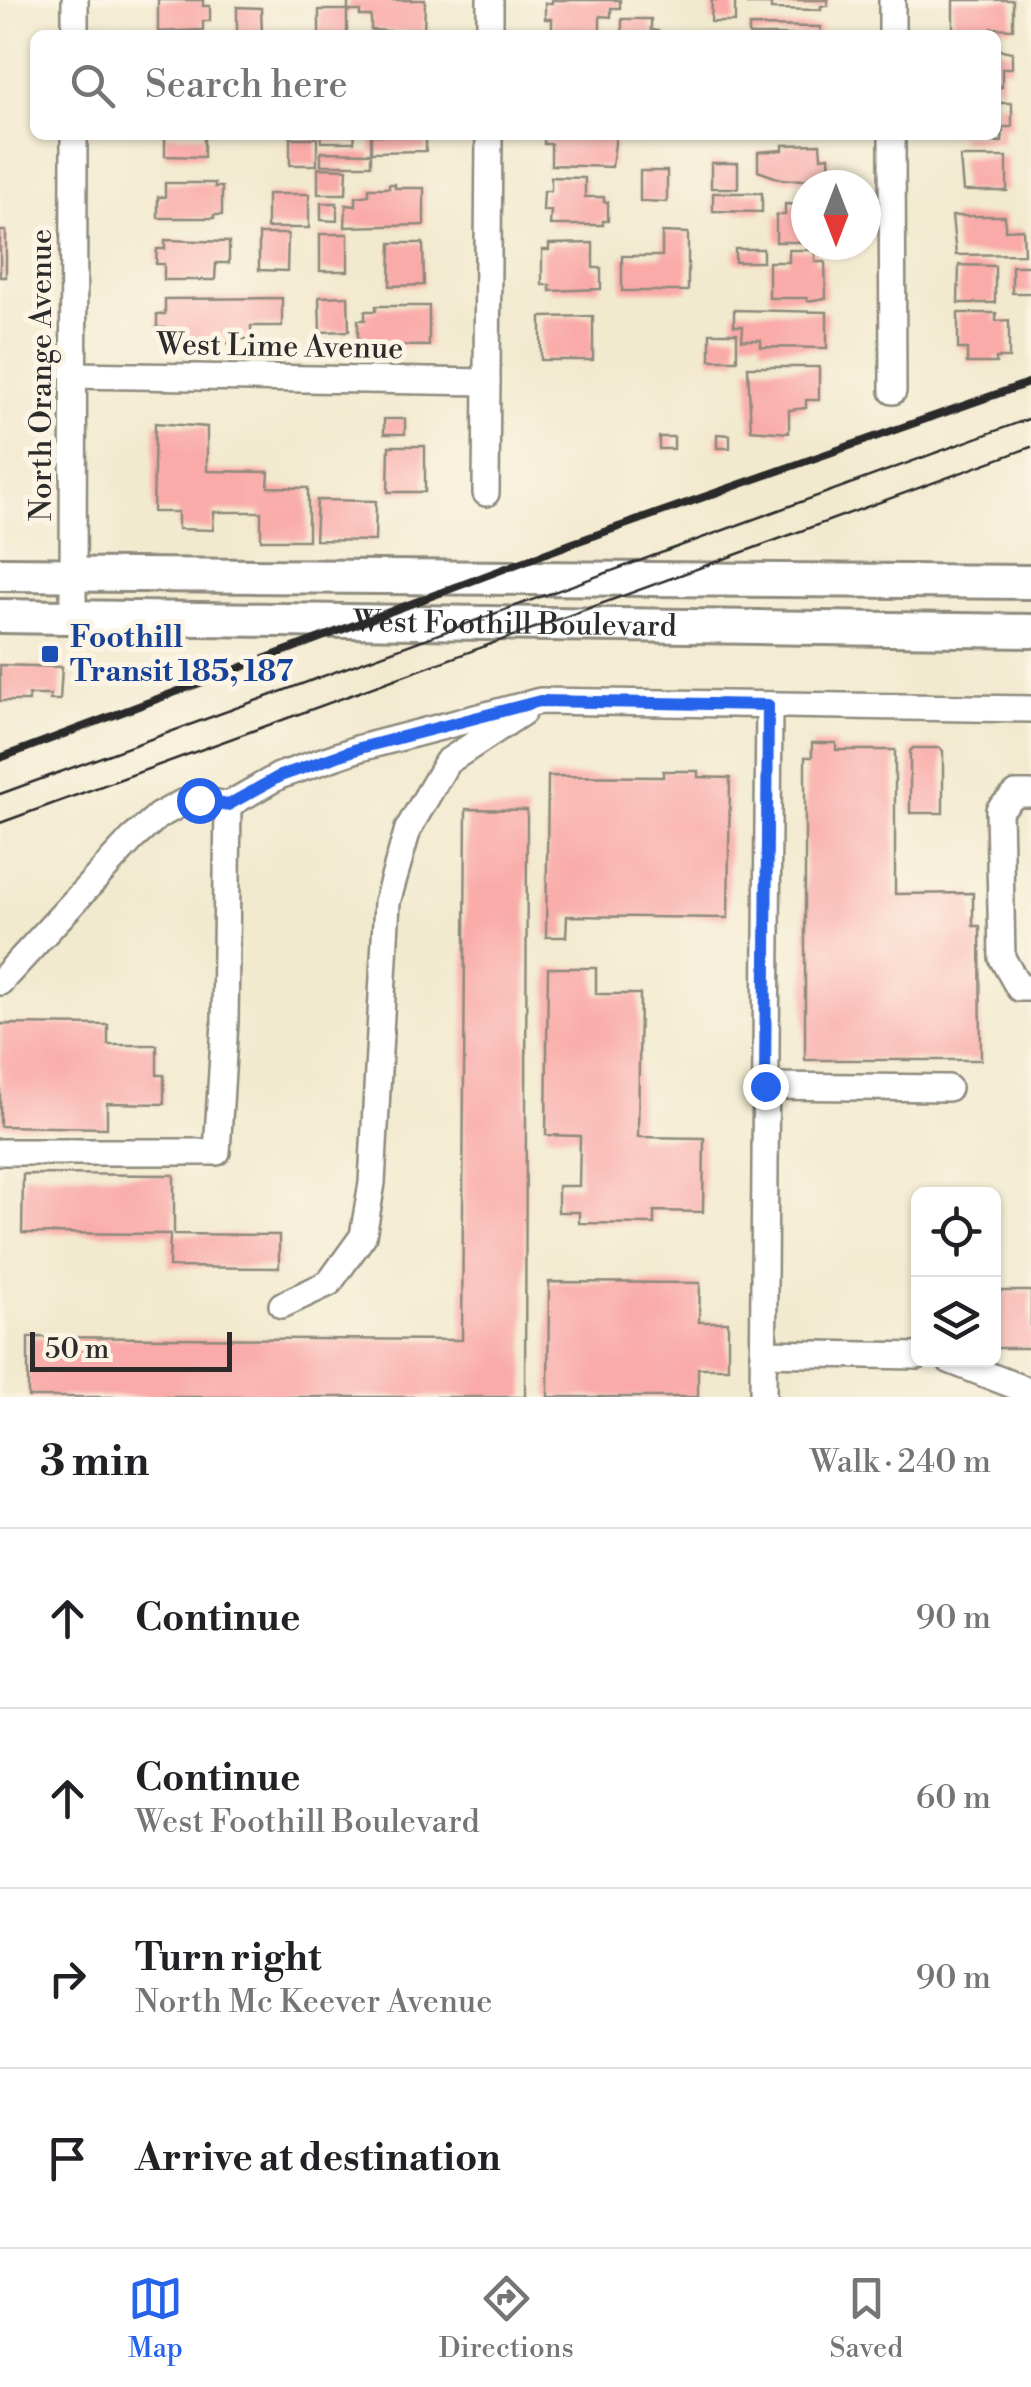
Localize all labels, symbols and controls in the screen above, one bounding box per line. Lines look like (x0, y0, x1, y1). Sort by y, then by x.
search box (30, 30, 1001, 140)
icon: search (65, 58, 120, 113)
text: Search here (145, 62, 348, 109)
north arrow (791, 170, 881, 260)
street label: North Orange Avenue (23, 229, 61, 521)
street label: West Lime Avenue (155, 326, 404, 368)
street label: West Foothill Boulevard (352, 603, 677, 646)
place label: Foothill Transit 185, 187 (70, 619, 294, 691)
marker: Foothill Transit 185, 187 (39, 643, 61, 665)
route start (177, 778, 223, 824)
route end (743, 1064, 789, 1110)
map controls (911, 1187, 1001, 1367)
button: locate (911, 1187, 1001, 1277)
button: layers (911, 1277, 1001, 1367)
scale bar (30, 1327, 232, 1372)
text: 50 m (45, 1332, 109, 1367)
text: 3 min (40, 1436, 149, 1489)
text: Walk · 240 m (810, 1442, 991, 1482)
icon: ahead (40, 1591, 95, 1646)
text: Continue (135, 1595, 300, 1642)
text: 90 m (916, 1598, 991, 1638)
text: Continue (135, 1755, 300, 1802)
icon: ahead (40, 1771, 95, 1826)
text: 60 m (916, 1778, 991, 1818)
text: West Foothill Boulevard (135, 1802, 480, 1842)
text: Turn right (135, 1935, 321, 1982)
icon: right (40, 1951, 95, 2006)
text: 90 m (916, 1958, 991, 1998)
text: North Mc Keever Avenue (135, 1982, 492, 2022)
icon: arrive (40, 2131, 95, 2186)
text: Arrive at destination (135, 2135, 501, 2182)
tab: Map (128, 2271, 183, 2366)
tab: Directions (439, 2271, 574, 2366)
tab: Saved (830, 2271, 903, 2366)

